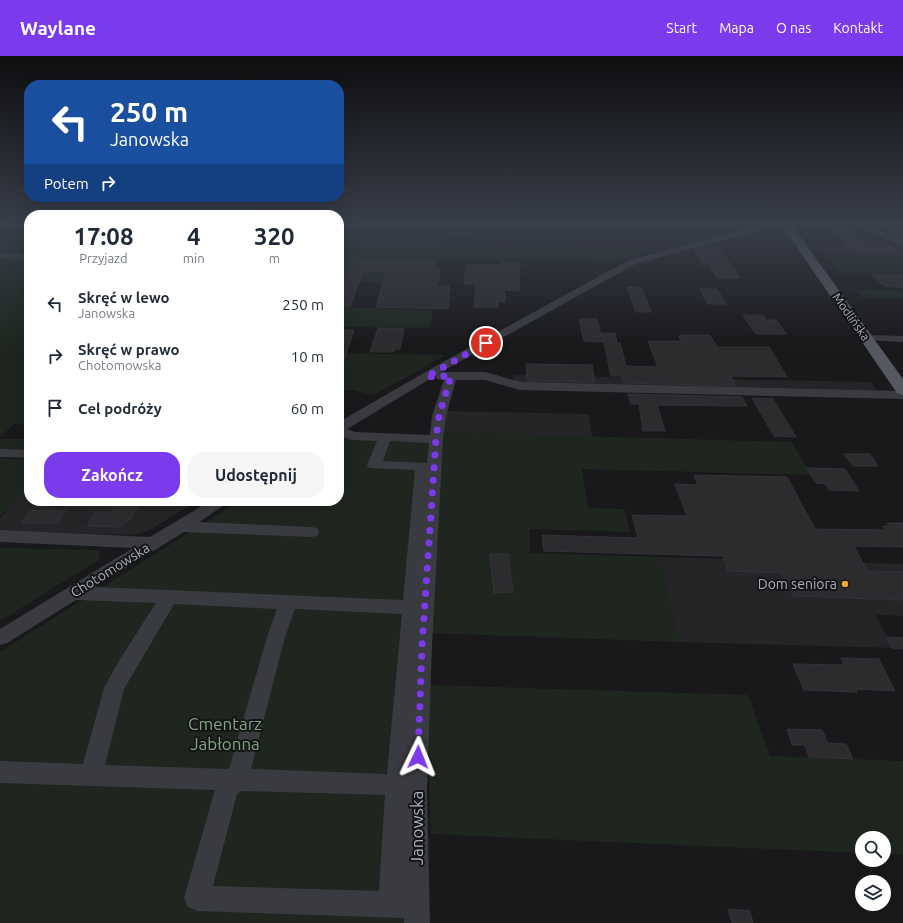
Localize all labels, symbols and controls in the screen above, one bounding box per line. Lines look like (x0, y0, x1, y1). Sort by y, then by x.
text: Waylane (20, 17, 96, 39)
text: Start (666, 20, 697, 36)
text: Mapa (719, 20, 754, 36)
text: O nas (776, 20, 811, 36)
text: Kontakt (833, 20, 883, 36)
icon: left (44, 96, 96, 148)
text: 250 m (110, 96, 188, 127)
text: Janowska (110, 129, 189, 149)
icon: right (97, 172, 119, 194)
text: Potem (44, 175, 89, 192)
text: 17:08 (73, 223, 133, 250)
text: 4 (187, 223, 200, 250)
text: 320 (254, 223, 295, 250)
text: Przyjazd (79, 251, 128, 265)
text: min (183, 251, 205, 265)
text: m (269, 251, 280, 265)
text: Skręć w lewo (78, 289, 170, 306)
street label: Modlińska (830, 291, 872, 343)
icon: left (44, 293, 66, 315)
text: 250 m (282, 296, 324, 313)
text: Janowska (78, 306, 135, 320)
pin (469, 326, 503, 360)
icon: arrive (475, 332, 497, 354)
text: Skręć w prawo (78, 341, 180, 358)
icon: right (44, 345, 66, 367)
text: 10 m (291, 348, 324, 365)
text: Chotomowska (78, 358, 161, 372)
icon: arrive (44, 397, 66, 419)
text: Cel podróży (78, 400, 162, 417)
text: 60 m (291, 400, 324, 417)
button: Zakończ (44, 452, 180, 498)
button: Udostępnij (188, 452, 324, 498)
street label: Chotomowska (68, 539, 152, 601)
place label: Dom seniora (758, 576, 837, 592)
marker: Dom seniora (840, 579, 850, 589)
park label: Cmentarz Jabłonna (188, 714, 262, 753)
position arrow (397, 736, 439, 778)
street label: Janowska (407, 791, 426, 865)
map controls (855, 831, 891, 911)
button: search (855, 831, 891, 867)
button: layers (855, 875, 891, 911)

